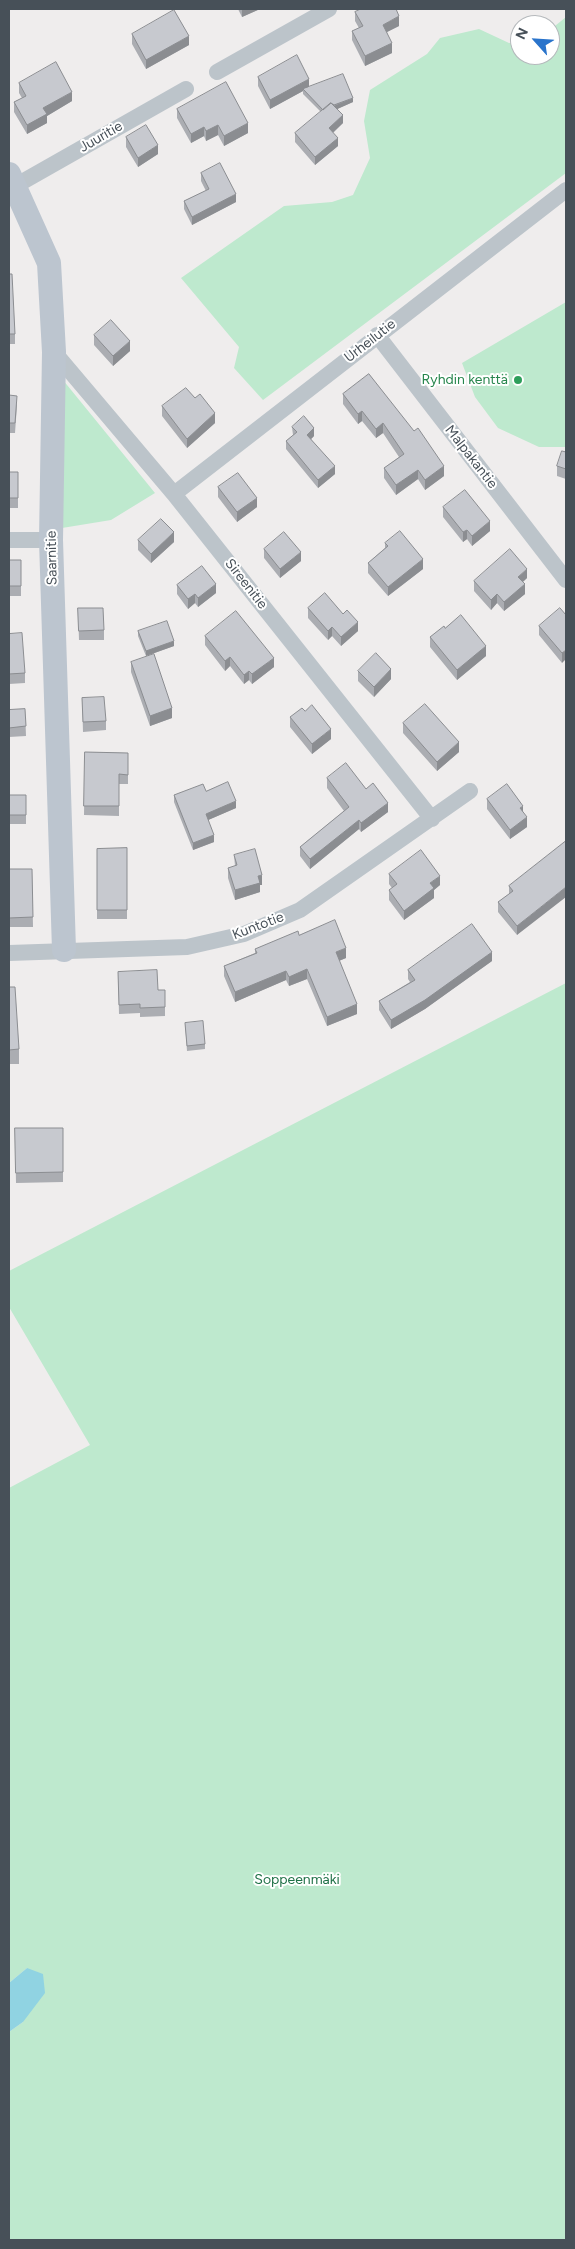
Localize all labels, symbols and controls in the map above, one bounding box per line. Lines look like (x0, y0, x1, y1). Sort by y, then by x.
north arrow (510, 15, 560, 65)
text: N (512, 25, 532, 42)
street label: Juuritie (76, 118, 126, 156)
street label: Urheilutie (341, 316, 399, 366)
place label: Ryhdin kenttä (422, 372, 508, 388)
marker: Ryhdin kenttä (512, 374, 524, 386)
street label: Malpakantie (441, 422, 501, 492)
street label: Saarnitie (43, 530, 61, 586)
street label: Sireenitie (221, 556, 271, 612)
street label: Kuntotie (230, 909, 286, 943)
park label: Soppeenmäki (254, 1872, 340, 1888)

